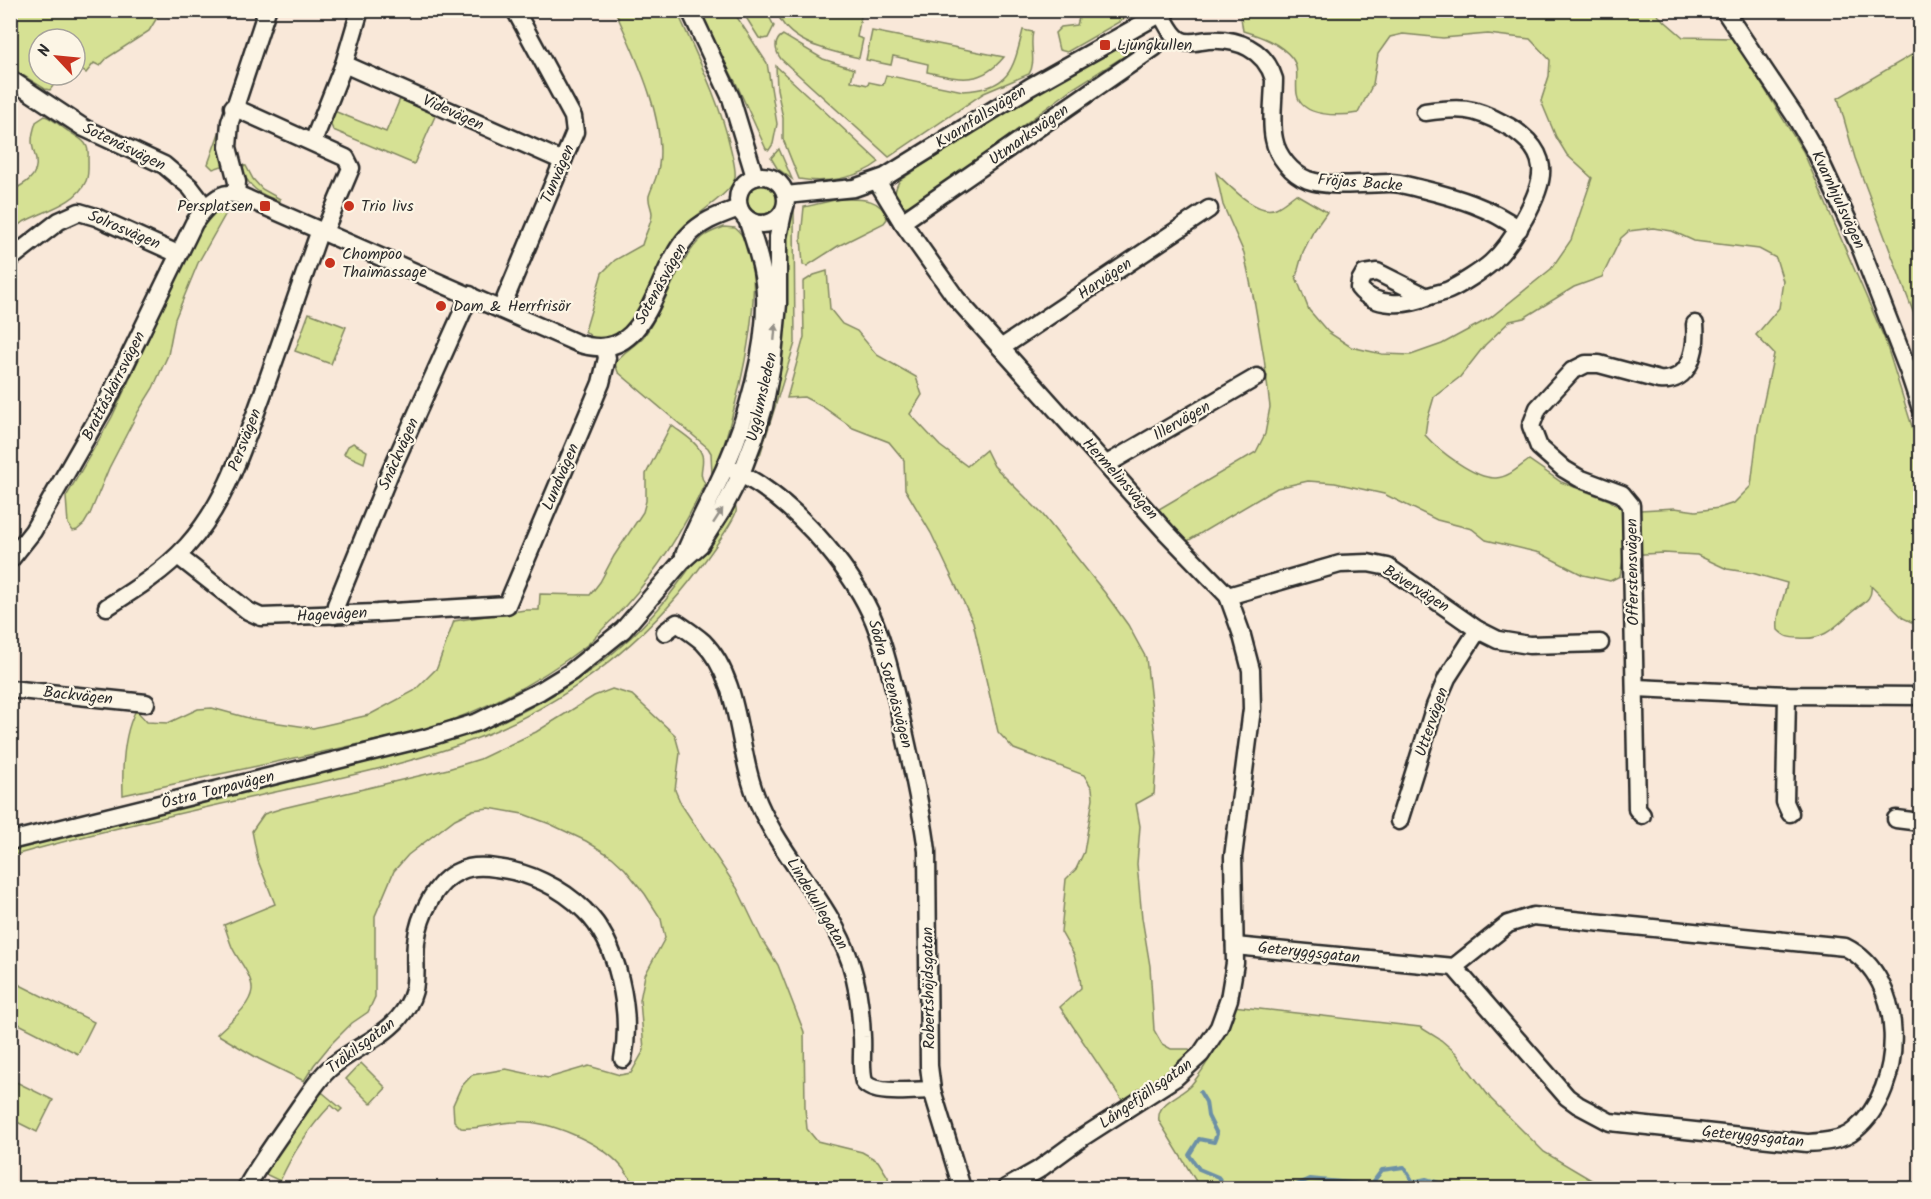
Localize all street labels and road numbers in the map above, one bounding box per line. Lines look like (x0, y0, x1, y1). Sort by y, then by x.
street label: Kvarnfallsvägen (931, 79, 1031, 155)
street label: Videvägen (418, 88, 488, 138)
street label: Utmarksvägen (984, 98, 1074, 172)
street label: Sotenäsvägen (78, 116, 170, 178)
street label: Tunvägen (534, 140, 582, 208)
street label: Kvarnhjulsvägen (1804, 147, 1872, 253)
street label: Fröjas Backe (1317, 168, 1403, 198)
street label: Solrosvägen (84, 204, 164, 256)
street label: Sotenäsvägen (628, 239, 694, 329)
street label: Harvägen (1073, 252, 1137, 306)
street label: Brattåskärrsvägen (76, 327, 152, 445)
street label: Ugglumsleden (740, 350, 784, 444)
street label: Illervägen (1148, 394, 1216, 448)
street label: Persvägen (222, 405, 268, 475)
street label: Snäckvägen (372, 414, 426, 494)
street label: Hermelinsvägen (1076, 432, 1164, 526)
street label: Lundvägen (536, 440, 586, 514)
street label: Offerstensvägen (1620, 518, 1646, 626)
street label: Bävervägen (1378, 559, 1454, 619)
street label: Hagevägen (296, 601, 368, 629)
street label: Södra Sotenäsvägen (861, 617, 919, 751)
street label: Backvägen (42, 680, 114, 712)
street label: Uttervägen (1408, 684, 1456, 760)
street label: Östra Torpavägen (159, 764, 277, 816)
street label: Lindekullegatan (780, 853, 854, 955)
street label: Robertshöjdsgatan (915, 927, 943, 1049)
street label: Geteryggsgatan (1257, 935, 1361, 971)
street label: Träkilsgatan (321, 1012, 401, 1080)
street label: Långefjällsgatan (1094, 1052, 1198, 1136)
street label: Geteryggsgatan (1701, 1119, 1805, 1155)

